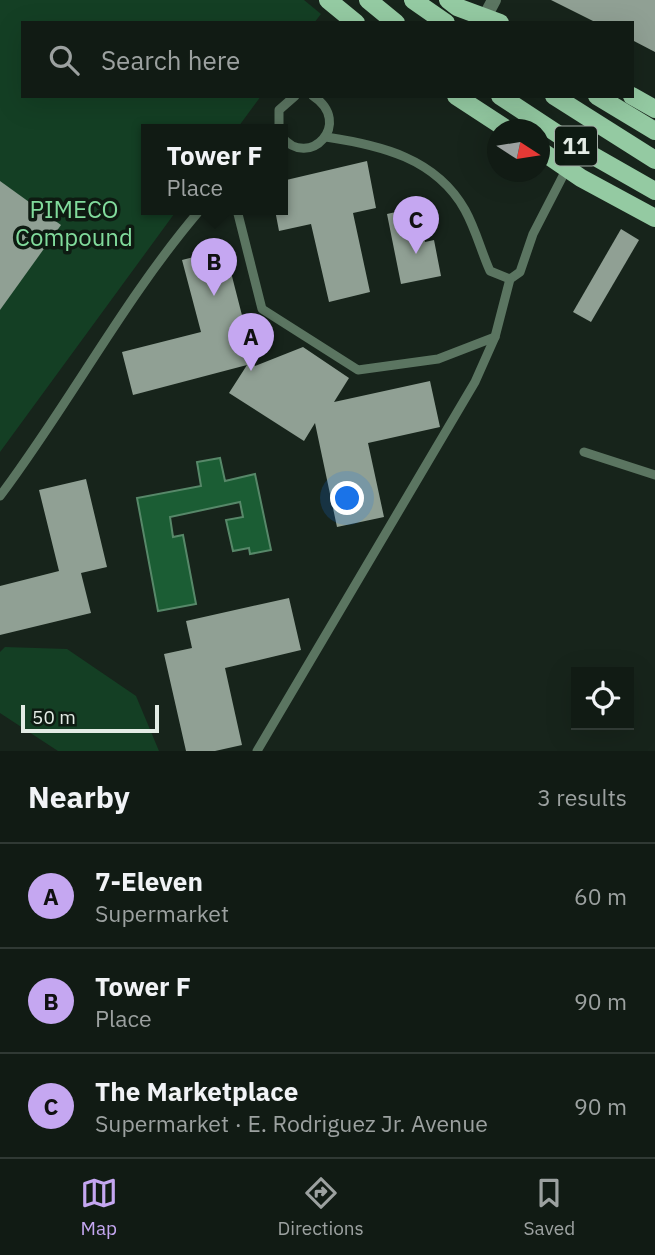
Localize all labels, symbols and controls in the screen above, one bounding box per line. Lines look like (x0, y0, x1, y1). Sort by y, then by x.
search box (21, 21, 634, 98)
icon: search (45, 41, 83, 79)
text: Search here (101, 43, 240, 77)
north arrow (487, 119, 550, 182)
popup (141, 124, 288, 215)
road number: 11 (555, 127, 597, 166)
text: Tower F (167, 138, 262, 172)
text: Place (167, 172, 223, 202)
park label: PIMECO Compound (15, 193, 133, 253)
pin: C (393, 196, 439, 254)
pin: B (191, 238, 237, 296)
pin: A (228, 313, 274, 371)
your location (330, 481, 364, 515)
map controls (571, 667, 634, 730)
button: locate (571, 667, 634, 730)
scale bar (21, 702, 159, 734)
text: 50 m (32, 705, 76, 729)
text: Nearby (28, 777, 130, 816)
text: 3 results (537, 782, 627, 812)
text: 7-Eleven (95, 864, 203, 898)
text: A (43, 881, 59, 911)
text: 60 m (574, 881, 627, 911)
text: Supermarket (95, 898, 229, 928)
text: Tower F (95, 969, 191, 1003)
text: B (43, 986, 59, 1016)
text: 90 m (574, 986, 627, 1016)
text: Place (95, 1003, 152, 1033)
text: The Marketplace (95, 1074, 298, 1108)
text: C (44, 1091, 58, 1121)
text: 90 m (574, 1091, 627, 1121)
text: Supermarket · E. Rodriguez Jr. Avenue (95, 1108, 488, 1138)
tab: Map (80, 1174, 118, 1240)
tab: Directions (277, 1174, 364, 1240)
tab: Saved (524, 1174, 575, 1240)

